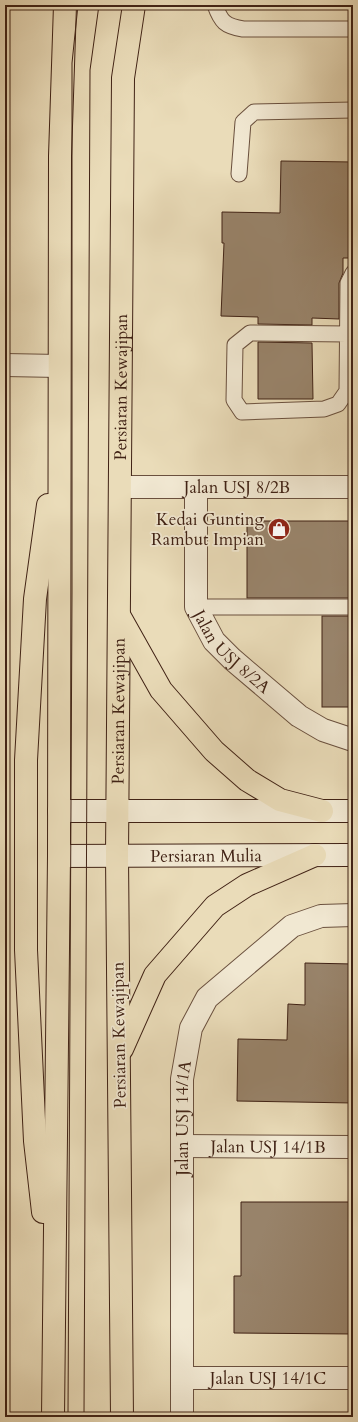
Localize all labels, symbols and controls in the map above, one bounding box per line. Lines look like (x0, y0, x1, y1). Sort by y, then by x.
street label: Persiaran Kewajipan (109, 313, 133, 460)
street label: Jalan USJ 8/2B (181, 476, 290, 499)
place label: Kedai Gunting Rambut Impian (151, 508, 264, 551)
shop icon: Kedai Gunting Rambut Impian (266, 516, 292, 542)
street label: Jalan USJ 8/2A (187, 603, 276, 699)
street label: Persiaran Kewajipan (106, 637, 130, 784)
street label: Persiaran Mulia (150, 844, 262, 867)
street label: Persiaran Kewajipan (106, 961, 132, 1108)
street label: Jalan USJ 14/1A (170, 1058, 197, 1179)
street label: Jalan USJ 14/1B (207, 1135, 326, 1158)
street label: Jalan USJ 14/1C (207, 1367, 326, 1390)

